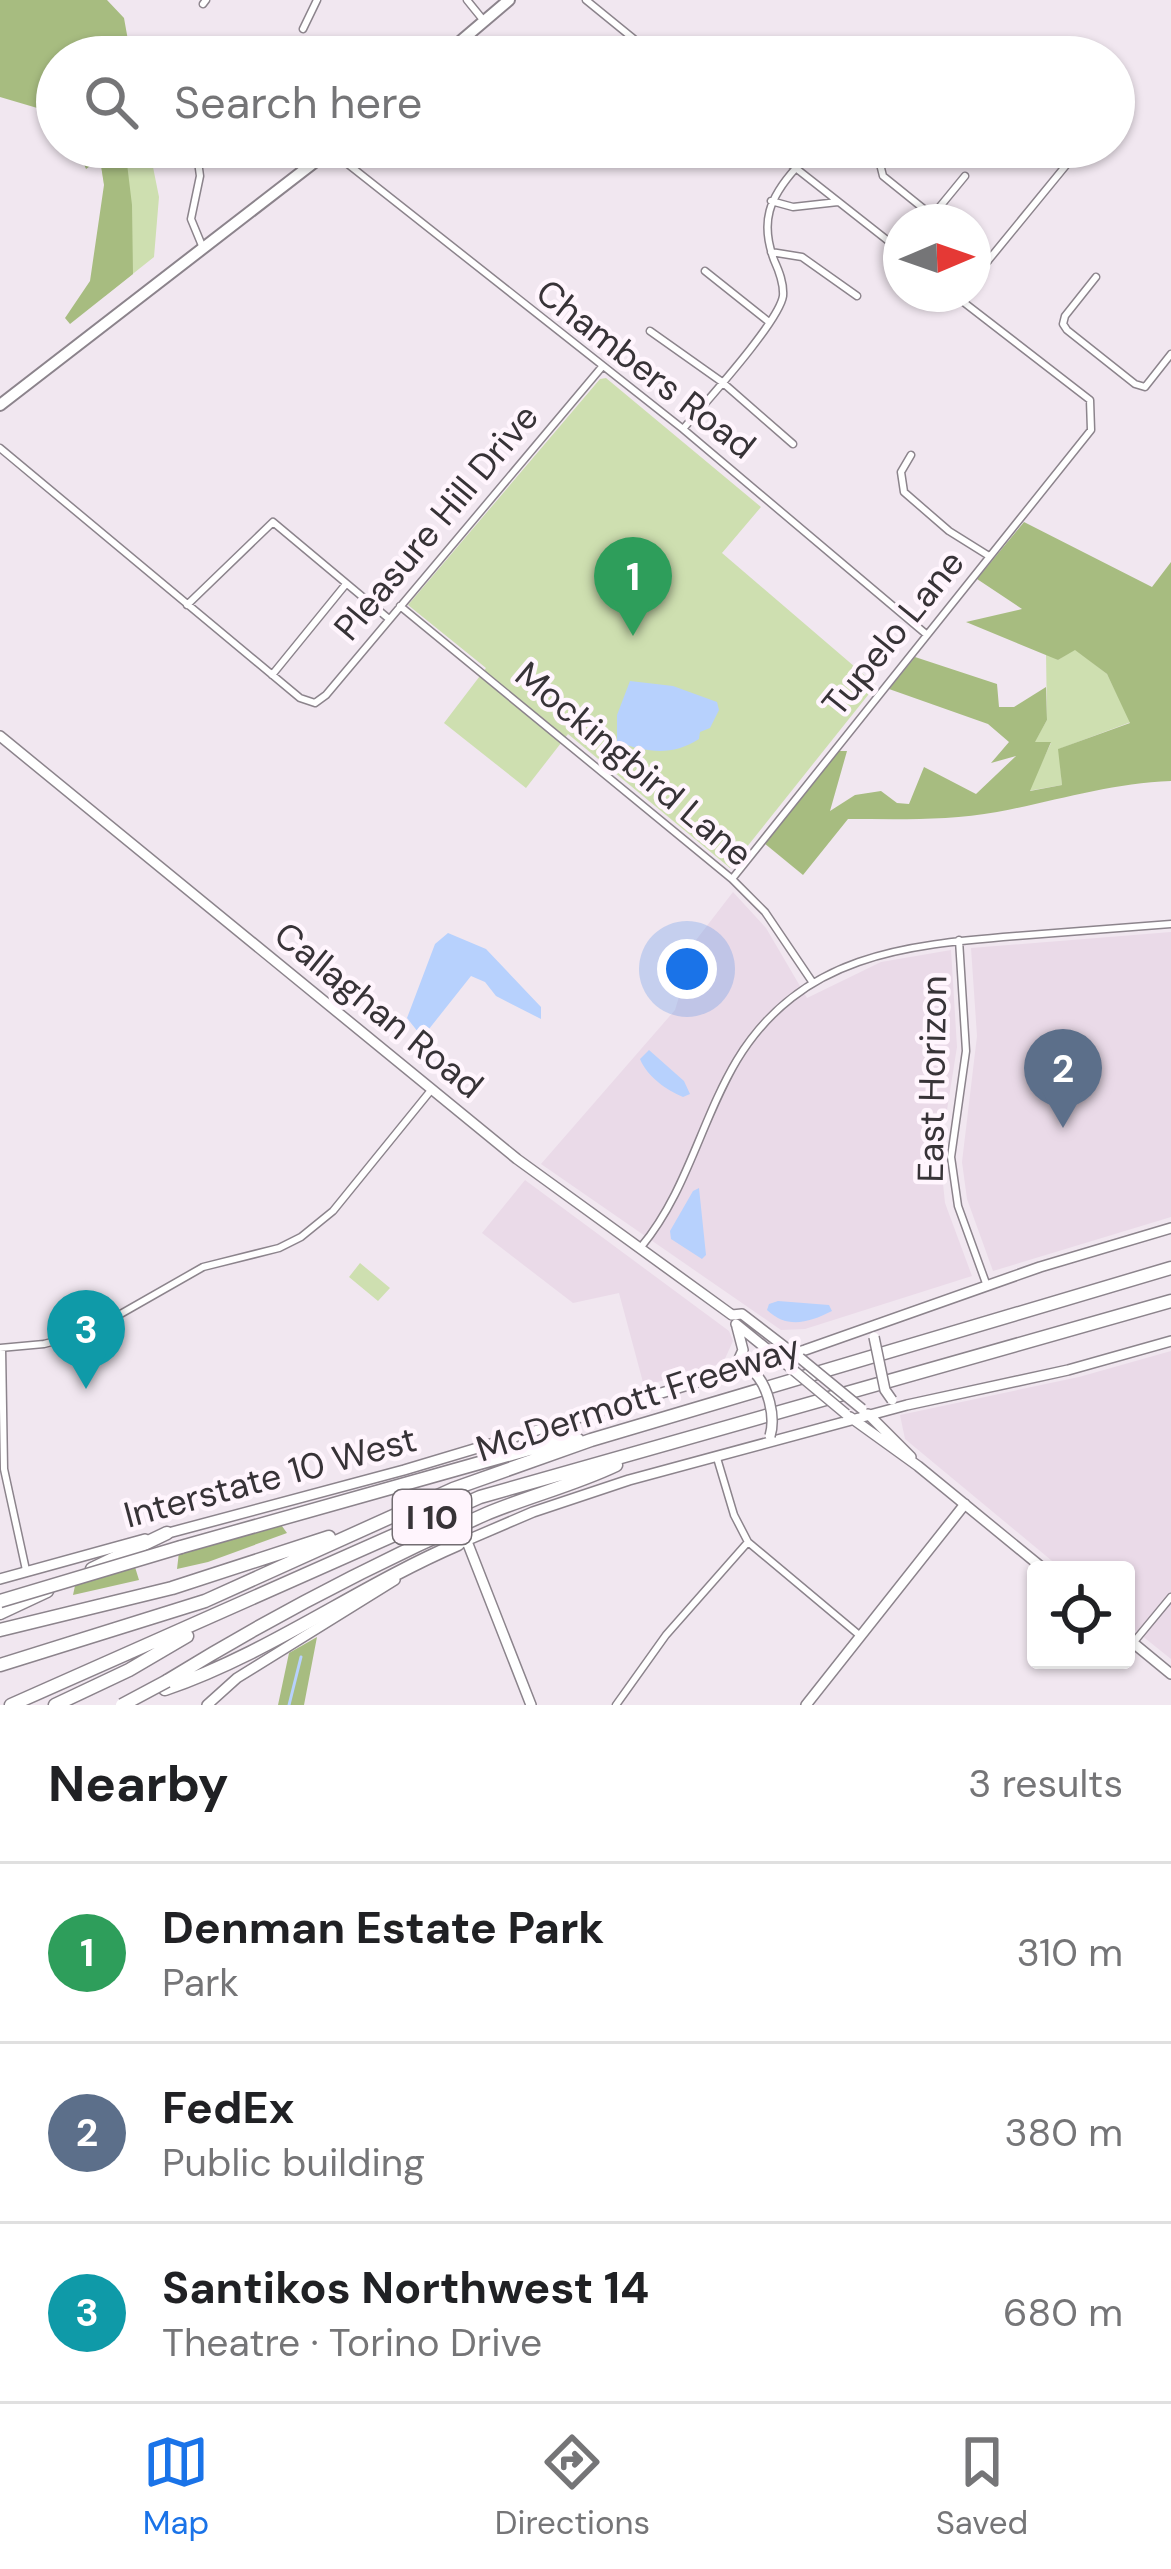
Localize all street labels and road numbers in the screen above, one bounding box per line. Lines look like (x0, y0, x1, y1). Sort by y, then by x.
street label: Chambers Road (527, 269, 765, 469)
street label: Pleasure Hill Drive (323, 394, 549, 650)
street label: Tupelo Lane (812, 540, 974, 726)
street label: Mockingbird Lane (506, 651, 762, 877)
street label: Callaghan Road (265, 911, 493, 1109)
street label: East Horizon (907, 975, 957, 1183)
street label: McDermott Freeway (470, 1323, 806, 1473)
street label: Interstate 10 West (119, 1415, 421, 1539)
road number: I 10 (393, 1490, 471, 1544)

